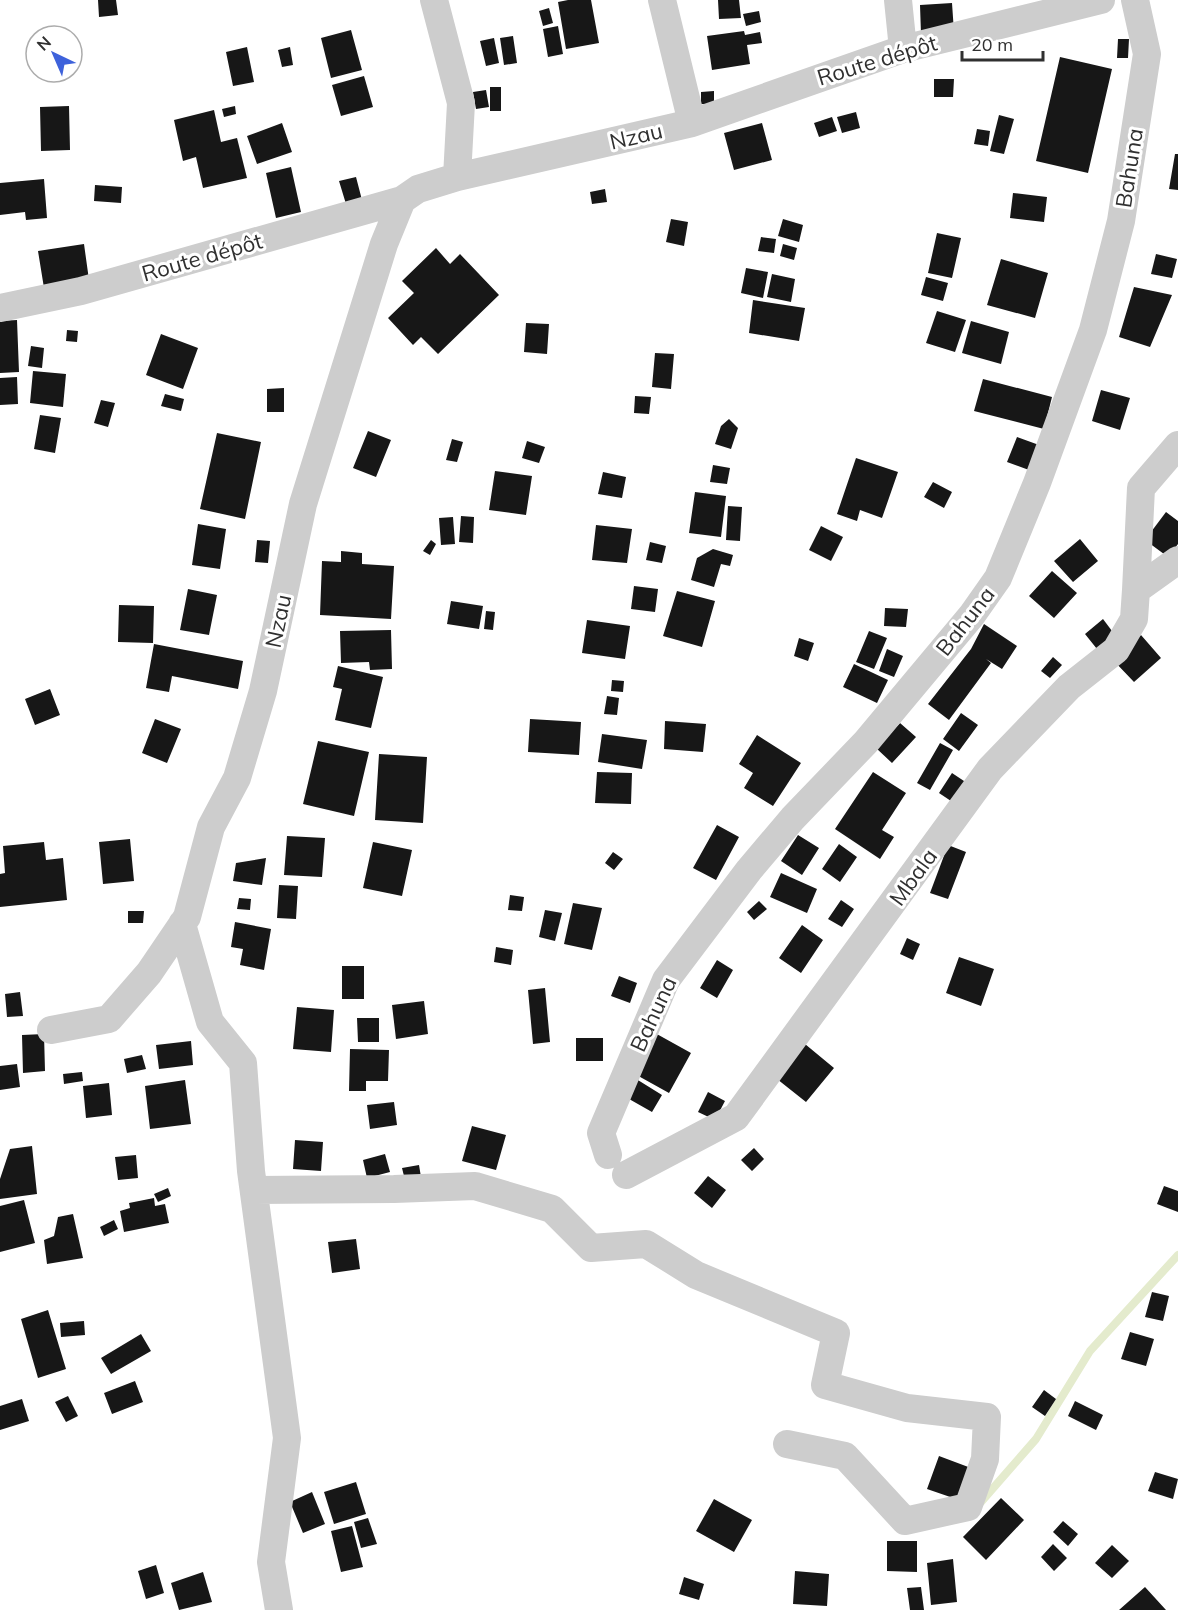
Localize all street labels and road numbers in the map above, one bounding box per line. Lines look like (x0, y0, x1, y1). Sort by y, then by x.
street label: Route dépôt (814, 28, 941, 92)
street label: Nzau (607, 116, 665, 156)
street label: Bahuna (1109, 126, 1149, 210)
street label: Route dépôt (139, 226, 266, 288)
street label: Bahuna (929, 581, 1001, 661)
street label: Nzau (259, 592, 297, 650)
street label: Mbala (883, 843, 943, 911)
street label: Bahuna (623, 972, 683, 1056)

